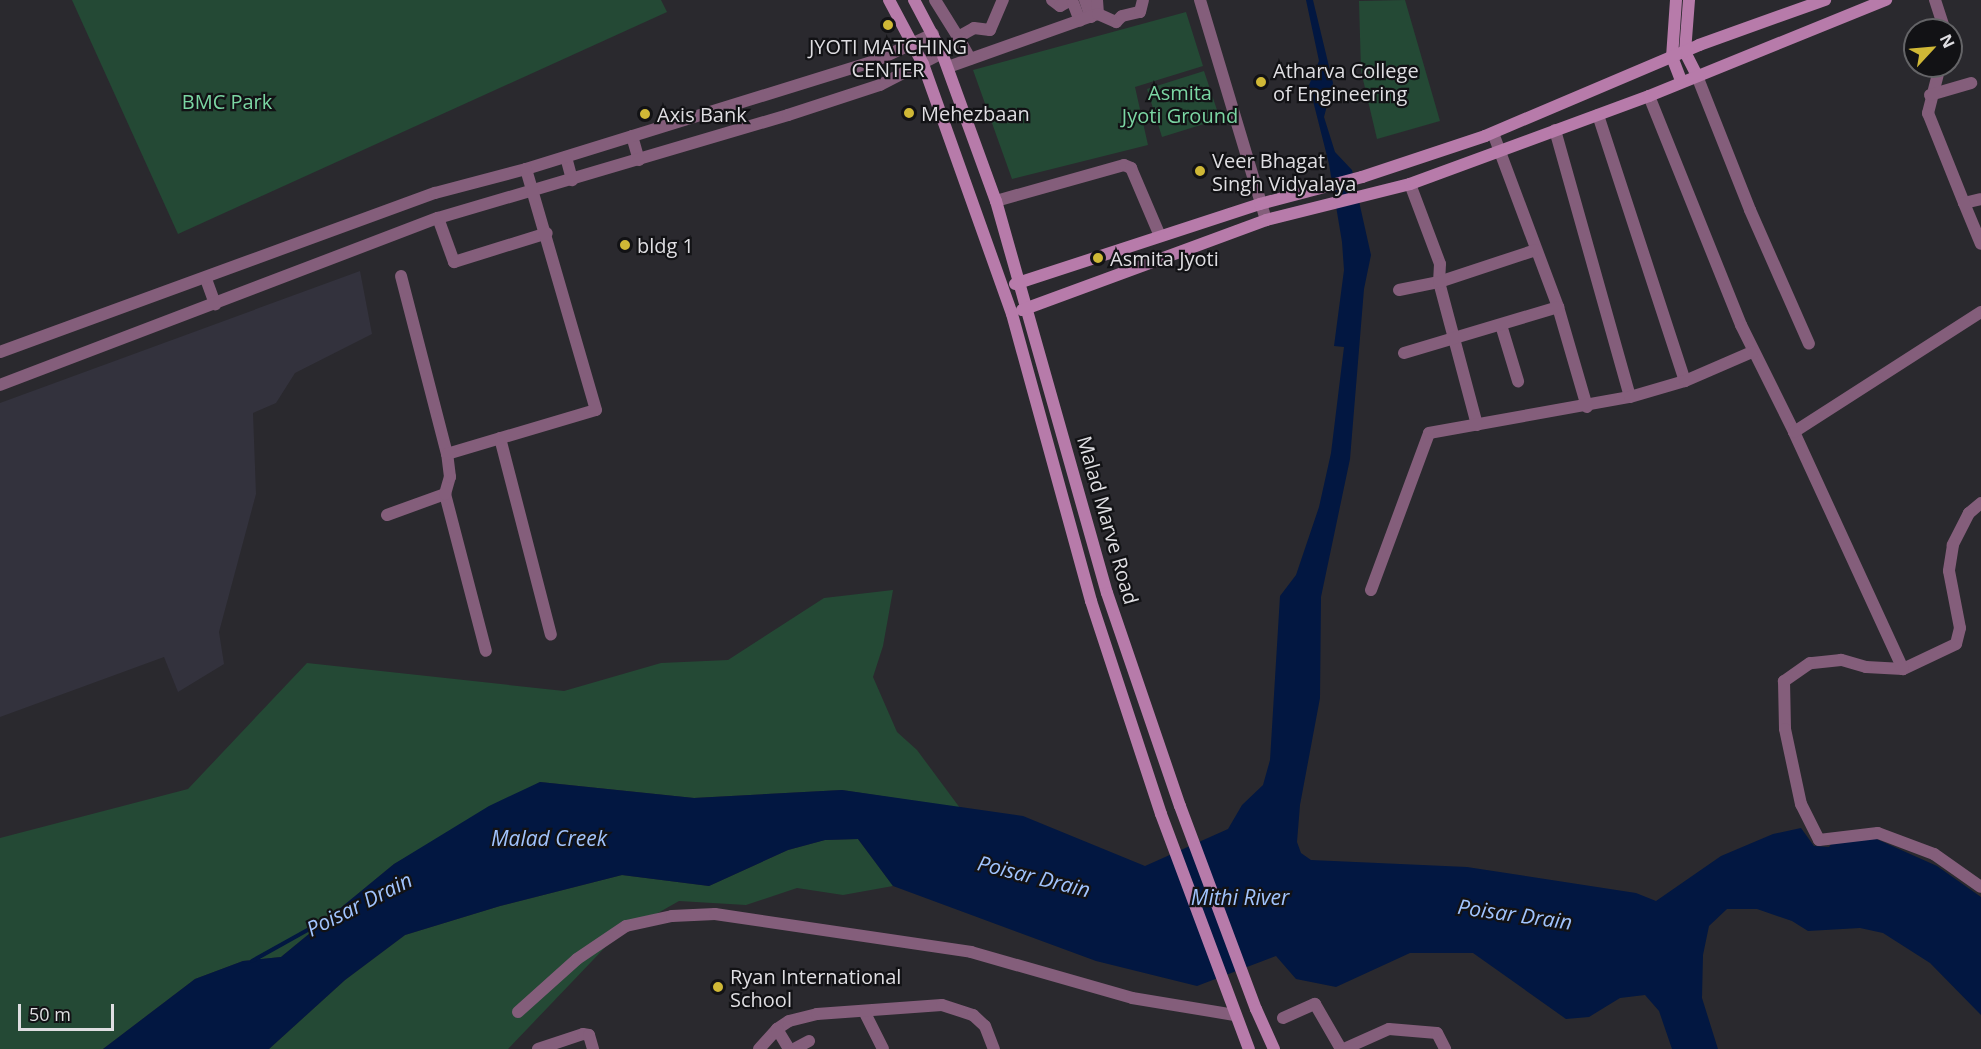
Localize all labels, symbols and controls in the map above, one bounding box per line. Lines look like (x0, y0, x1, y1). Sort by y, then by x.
marker: JYOTI MATCHING CENTER (881, 18, 895, 32)
north arrow (1903, 18, 1963, 78)
text: N (1935, 30, 1960, 52)
place label: JYOTI MATCHING CENTER (809, 35, 967, 82)
place label: Atharva College of Engineering (1273, 58, 1419, 105)
marker: Atharva College of Engineering (1254, 75, 1268, 89)
park label: Asmita Jyoti Ground (1122, 81, 1238, 128)
park label: BMC Park (182, 89, 272, 113)
place label: Mehezbaan (921, 101, 1030, 125)
place label: Axis Bank (657, 102, 747, 126)
marker: Mehezbaan (902, 106, 916, 120)
marker: Axis Bank (638, 107, 652, 121)
place label: Veer Bhagat Singh Vidyalaya (1212, 148, 1356, 195)
marker: Veer Bhagat Singh Vidyalaya (1193, 164, 1207, 178)
place label: bldg 1 (637, 233, 694, 257)
marker: bldg 1 (618, 238, 632, 252)
place label: Asmita Jyoti (1110, 246, 1219, 270)
marker: Asmita Jyoti (1091, 251, 1105, 265)
street label: Malad Marve Road (1072, 433, 1144, 607)
water label: Malad Creek (491, 825, 607, 851)
water label: Poisar Drain (975, 850, 1093, 902)
water label: Poisar Drain (302, 867, 416, 941)
water label: Mithi River (1191, 884, 1289, 910)
water label: Poisar Drain (1456, 894, 1574, 934)
place label: Ryan International School (730, 964, 901, 1011)
marker: Ryan International School (711, 980, 725, 994)
scale bar (21, 992, 117, 1030)
text: 50 m (29, 1002, 71, 1026)

